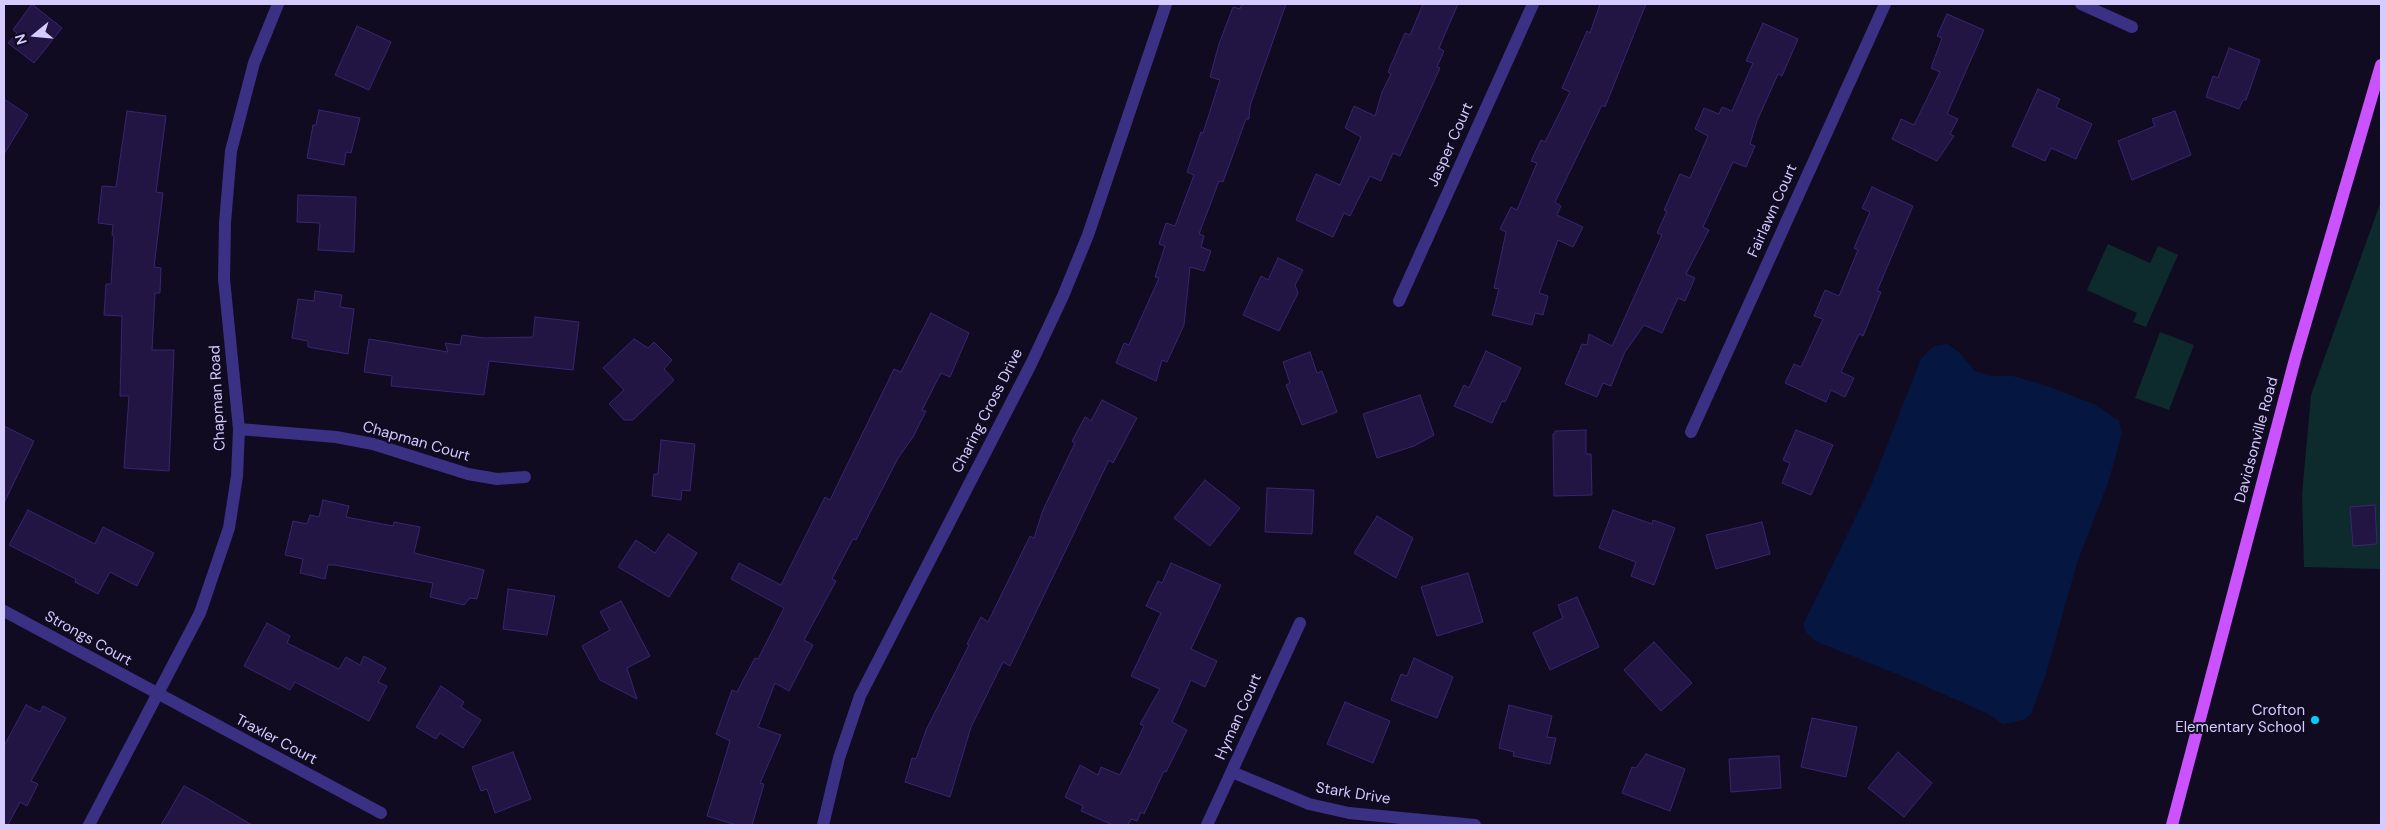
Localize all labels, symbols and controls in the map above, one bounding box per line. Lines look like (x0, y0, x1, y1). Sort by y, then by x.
north arrow (10, 10, 60, 60)
text: N (11, 32, 31, 47)
street label: Jasper Court (1424, 100, 1478, 190)
street label: Fairlawn Court (1744, 162, 1802, 260)
street label: Chapman Road (206, 345, 230, 451)
street label: Charing Cross Drive (949, 346, 1027, 476)
street label: Davidsonville Road (2232, 375, 2282, 505)
street label: Chapman Court (360, 418, 472, 466)
street label: Strongs Court (41, 608, 135, 670)
street label: Hyman Court (1212, 671, 1266, 763)
place label: Crofton Elementary School (2175, 702, 2305, 737)
street label: Traxler Court (232, 711, 320, 769)
marker: Crofton Elementary School (2309, 714, 2321, 726)
street label: Stark Drive (1314, 779, 1392, 809)

